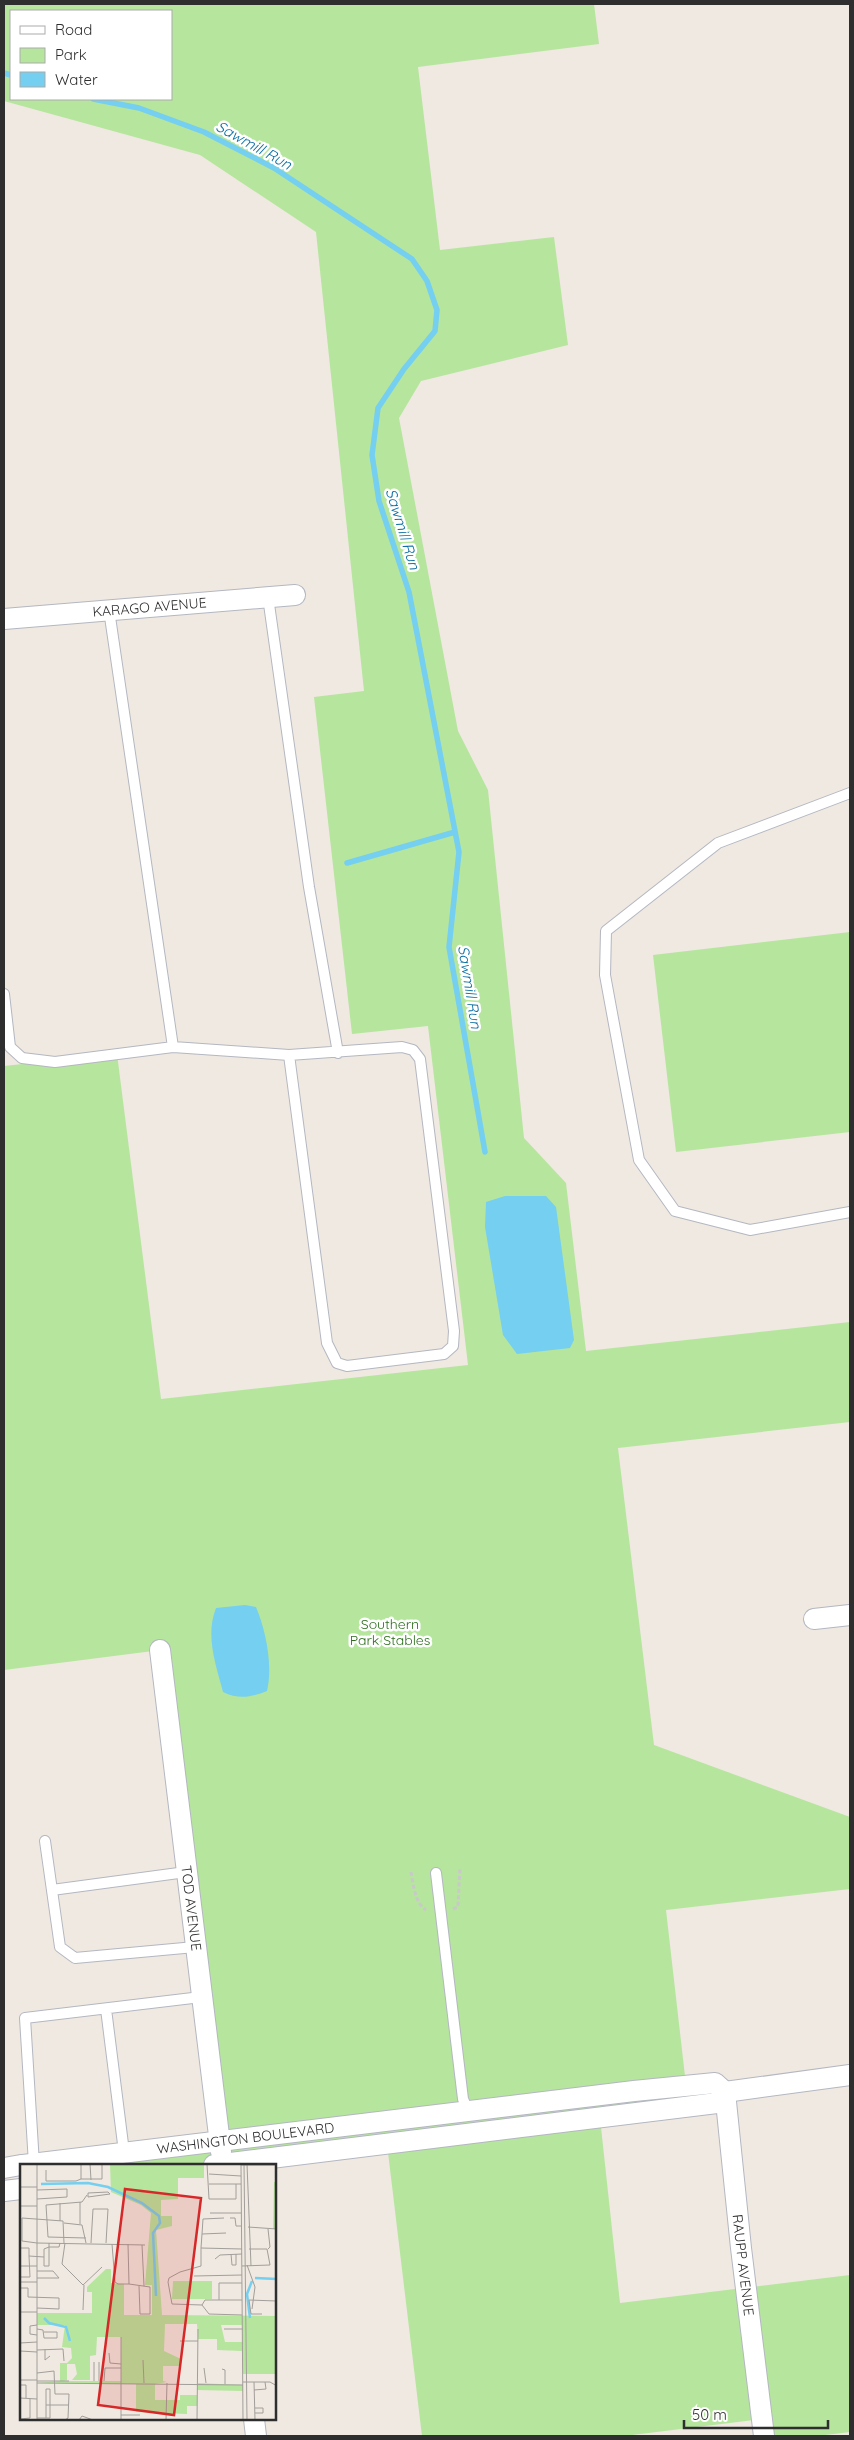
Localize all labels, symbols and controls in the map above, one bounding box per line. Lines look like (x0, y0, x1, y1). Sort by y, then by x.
legend (10, 10, 172, 100)
text: Road (55, 20, 92, 39)
text: Park (55, 45, 87, 64)
text: Water (55, 70, 98, 89)
water label: Sawmill Run (213, 116, 295, 174)
water label: Sawmill Run (382, 486, 424, 572)
street label: KARAGO AVENUE (92, 593, 207, 621)
water label: Sawmill Run (454, 944, 486, 1030)
park label: Southern Park Stables (350, 1615, 430, 1649)
street label: TOD AVENUE (177, 1864, 205, 1952)
street label: WASHINGTON BOULEVARD (155, 2118, 335, 2158)
inset map (20, 2164, 276, 2420)
street label: RAUPP AVENUE (729, 2213, 758, 2317)
scale bar (684, 2398, 828, 2430)
text: 50 m (692, 2405, 727, 2424)

